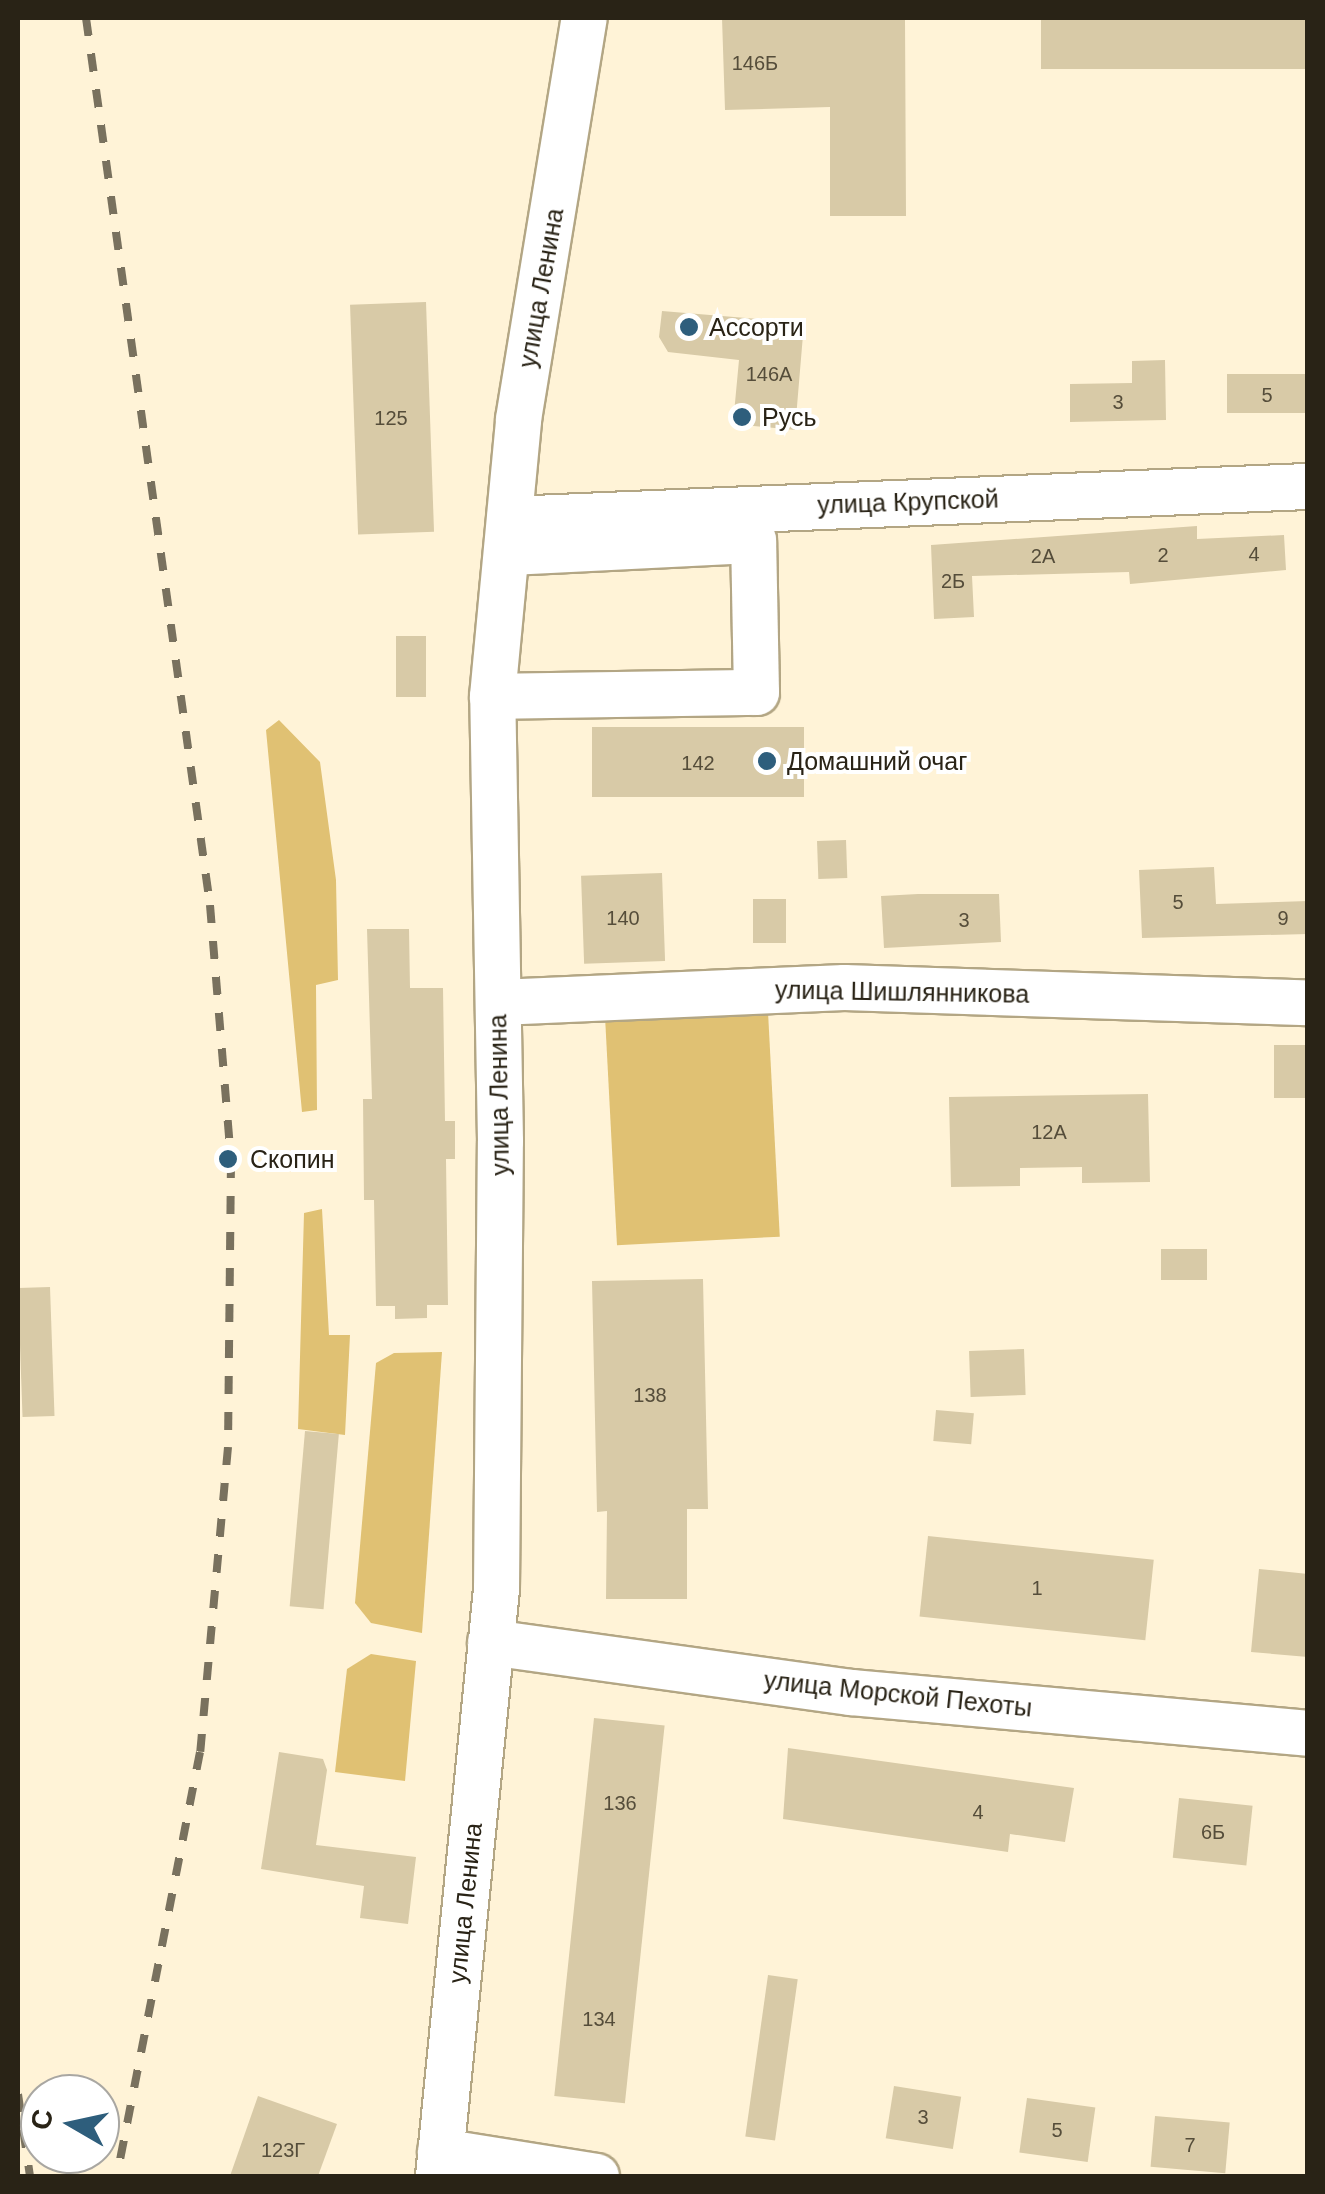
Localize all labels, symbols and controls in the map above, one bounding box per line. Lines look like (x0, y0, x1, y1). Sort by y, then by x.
house number: 146Б (732, 51, 778, 75)
street label: улица Ленина (512, 206, 570, 370)
place label: Ассорти (709, 312, 804, 342)
marker: Ассорти (678, 316, 700, 338)
house number: 146А (746, 362, 792, 386)
house number: 5 (1261, 383, 1273, 407)
house number: 3 (1112, 390, 1124, 414)
place label: Русь (762, 402, 816, 432)
house number: 125 (374, 406, 408, 430)
marker: Русь (731, 406, 753, 428)
street label: улица Крупской (817, 484, 999, 520)
house number: 4 (1248, 542, 1260, 566)
house number: 2 (1157, 543, 1169, 567)
house number: 2А (1031, 544, 1055, 568)
house number: 2Б (941, 569, 965, 593)
place label: Домашний очаг (787, 746, 967, 776)
marker: Домашний очаг (756, 750, 778, 772)
house number: 142 (681, 751, 715, 775)
house number: 5 (1172, 890, 1184, 914)
house number: 140 (606, 906, 640, 930)
house number: 9 (1277, 906, 1289, 930)
house number: 3 (958, 908, 970, 932)
street label: улица Шишлянникова (775, 975, 1029, 1009)
street label: улица Ленина (483, 1014, 515, 1176)
house number: 12А (1031, 1120, 1067, 1144)
place label: Скопин (250, 1144, 334, 1174)
marker: Скопин (215, 1146, 241, 1172)
house number: 138 (633, 1383, 667, 1407)
house number: 1 (1031, 1576, 1043, 1600)
street label: улица Морской Пехоты (762, 1665, 1034, 1723)
house number: 136 (603, 1791, 637, 1815)
house number: 4 (972, 1800, 984, 1824)
house number: 6Б (1201, 1820, 1225, 1844)
street label: улица Ленина (442, 1821, 488, 1985)
house number: 134 (582, 2007, 616, 2031)
north arrow (20, 2074, 120, 2174)
house number: 3 (917, 2105, 929, 2129)
text: С (25, 2107, 59, 2132)
house number: 5 (1051, 2118, 1063, 2142)
house number: 7 (1184, 2133, 1196, 2157)
house number: 123Г (261, 2138, 305, 2162)

